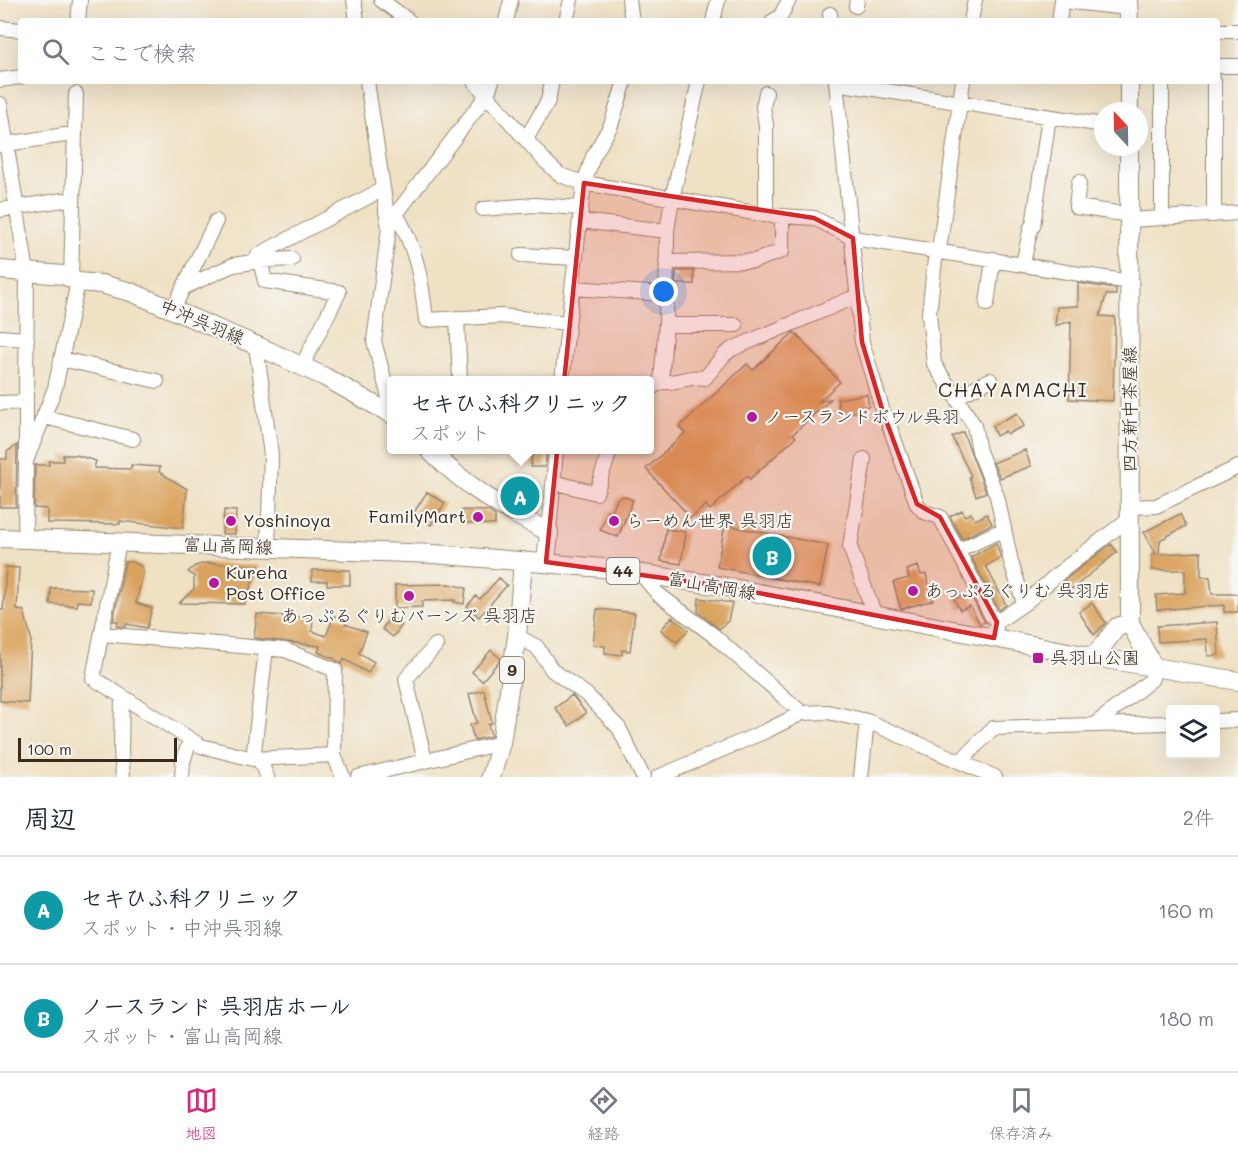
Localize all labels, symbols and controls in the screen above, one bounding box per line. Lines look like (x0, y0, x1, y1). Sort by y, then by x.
search box (18, 18, 1220, 84)
icon: search (39, 35, 72, 68)
text: ここで検索 (87, 38, 197, 67)
north arrow (1094, 102, 1148, 156)
your location (649, 277, 678, 306)
street label: 中沖呉羽線 (156, 292, 249, 350)
street label: 四方新中茶屋線 (1117, 346, 1141, 472)
popup (387, 376, 654, 454)
district label: CHAYAMACHI (938, 376, 1088, 402)
text: セキひふ科クリニック (410, 388, 631, 417)
place label: ノースランドボウル呉羽 (764, 404, 959, 428)
marker: ノースランドボウル呉羽 (745, 410, 759, 424)
text: スポット (410, 419, 490, 445)
pin: A (500, 474, 540, 518)
place label: FamilyMart (368, 504, 466, 528)
place label: Yoshinoya (243, 508, 331, 532)
place label: らーめん世界 呉羽店 (626, 508, 794, 532)
marker: FamilyMart (471, 510, 485, 524)
marker: Yoshinoya (224, 514, 238, 528)
marker: らーめん世界 呉羽店 (607, 514, 621, 528)
street label: 富山高岡線 (183, 531, 273, 559)
pin: B (752, 534, 792, 578)
road number: 44 (606, 558, 640, 584)
place label: Kureha Post Office (226, 560, 326, 605)
street label: 富山高岡線 (666, 565, 759, 605)
marker: Kureha Post Office (207, 576, 221, 590)
place label: あっぷるぐりむ 呉羽店 (925, 578, 1111, 602)
marker: あっぷるぐりむ 呉羽店 (906, 584, 920, 598)
marker: あっぷるぐりむバーンズ 呉羽店 (402, 589, 416, 603)
place label: あっぷるぐりむバーンズ 呉羽店 (281, 603, 537, 627)
place label: 呉羽山公園 (1050, 645, 1140, 669)
marker: 呉羽山公園 (1031, 651, 1045, 665)
road number: 9 (500, 657, 524, 683)
map controls (1166, 705, 1220, 759)
button: layers (1166, 705, 1220, 759)
scale bar (18, 735, 177, 762)
text: 100 m (27, 738, 72, 759)
text: 周辺 (24, 801, 76, 835)
text: 2件 (1183, 804, 1214, 830)
text: セキひふ科クリニック (81, 883, 301, 912)
text: A (37, 897, 50, 923)
text: 160 m (1158, 897, 1214, 923)
text: スポット · 中沖呉羽線 (81, 914, 283, 940)
text: ノースランド 呉羽店ホール (81, 991, 351, 1020)
text: B (37, 1005, 50, 1031)
text: 180 m (1158, 1005, 1214, 1031)
text: スポット · 富山高岡線 (81, 1022, 283, 1048)
tab: 地図 (185, 1084, 218, 1144)
tab: 経路 (587, 1084, 620, 1144)
tab: 保存済み (989, 1084, 1053, 1144)

